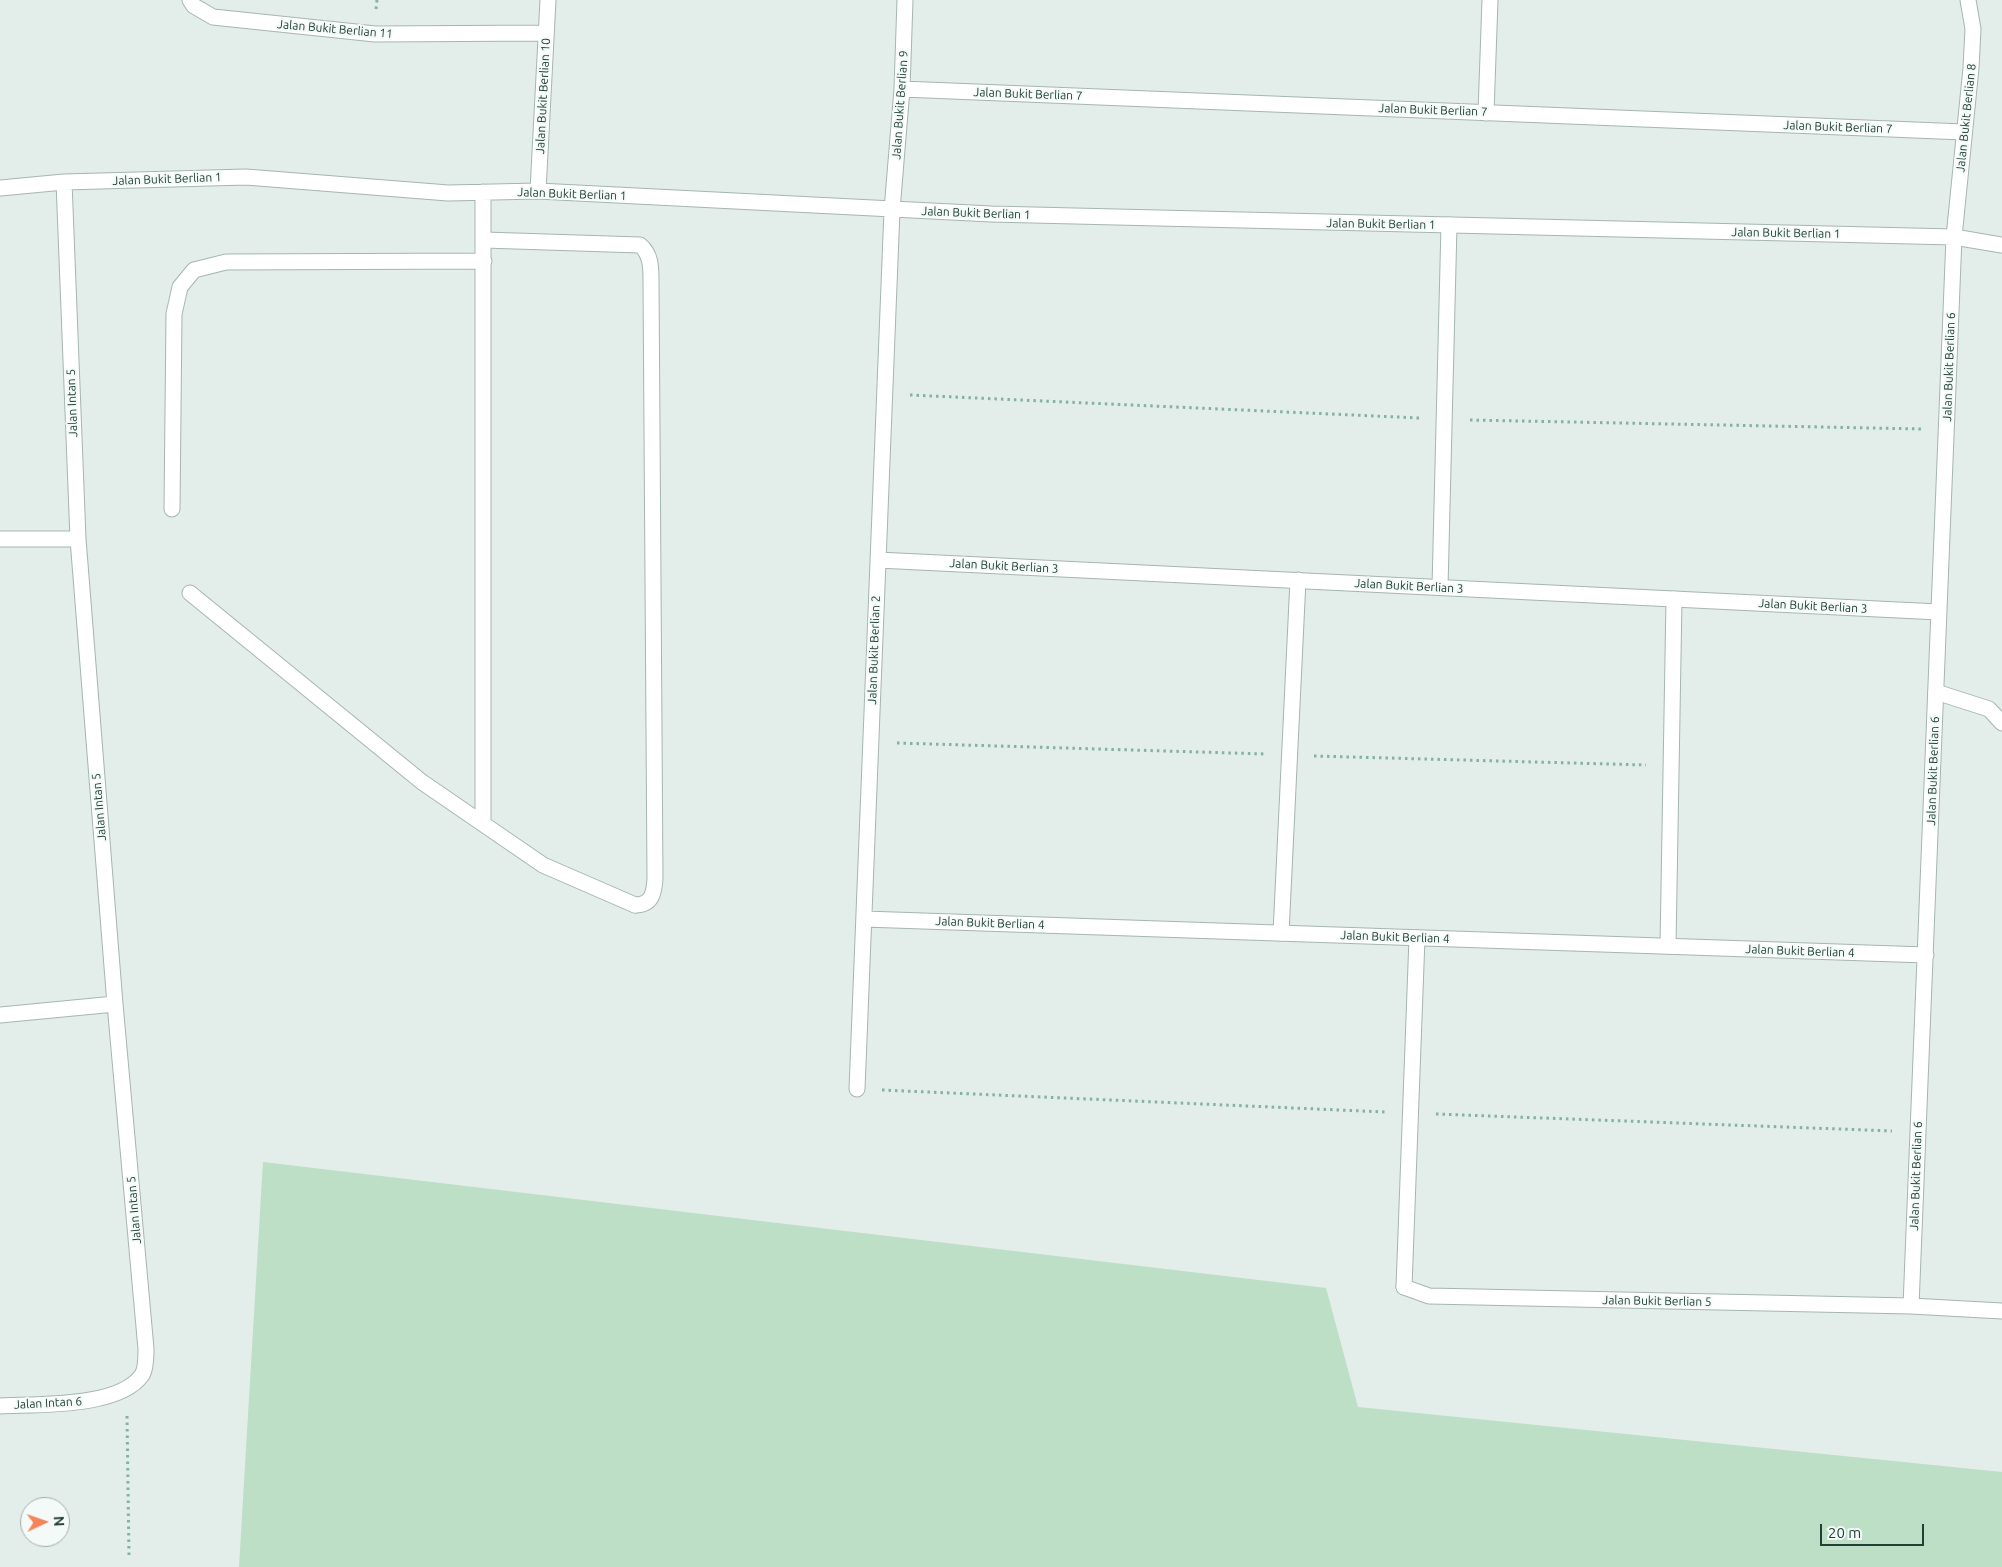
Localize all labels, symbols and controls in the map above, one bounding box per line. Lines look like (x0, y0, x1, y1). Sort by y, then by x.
street label: Jalan Bukit Berlian 11 (277, 17, 393, 41)
street label: Jalan Bukit Berlian 10 (533, 38, 553, 154)
street label: Jalan Bukit Berlian 9 (889, 50, 911, 160)
street label: Jalan Bukit Berlian 8 (1953, 63, 1979, 173)
street label: Jalan Bukit Berlian 7 (973, 85, 1083, 103)
street label: Jalan Bukit Berlian 7 (1378, 101, 1488, 119)
street label: Jalan Bukit Berlian 7 (1783, 118, 1893, 136)
street label: Jalan Bukit Berlian 1 (112, 170, 222, 188)
street label: Jalan Bukit Berlian 1 (517, 185, 627, 203)
street label: Jalan Bukit Berlian 1 (921, 204, 1031, 222)
street label: Jalan Bukit Berlian 1 (1326, 216, 1436, 232)
street label: Jalan Bukit Berlian 1 (1731, 225, 1841, 241)
street label: Jalan Bukit Berlian 6 (1940, 312, 1958, 422)
street label: Jalan Intan 5 (64, 369, 80, 437)
street label: Jalan Bukit Berlian 3 (949, 556, 1059, 576)
street label: Jalan Bukit Berlian 3 (1354, 576, 1464, 596)
street label: Jalan Bukit Berlian 2 (865, 595, 883, 705)
street label: Jalan Bukit Berlian 3 (1758, 596, 1868, 616)
street label: Jalan Bukit Berlian 6 (1924, 716, 1942, 826)
street label: Jalan Intan 5 (89, 772, 109, 842)
street label: Jalan Bukit Berlian 4 (935, 914, 1045, 932)
street label: Jalan Bukit Berlian 4 (1340, 928, 1450, 946)
street label: Jalan Bukit Berlian 4 (1745, 942, 1855, 960)
street label: Jalan Bukit Berlian 6 (1907, 1121, 1925, 1231)
street label: Jalan Intan 5 (124, 1175, 144, 1245)
street label: Jalan Bukit Berlian 5 (1602, 1293, 1712, 1309)
street label: Jalan Intan 6 (14, 1394, 82, 1412)
north arrow (20, 1497, 70, 1547)
scale bar (1822, 1514, 1926, 1546)
text: N (51, 1516, 67, 1527)
text: 20 m (1828, 1524, 1861, 1541)

